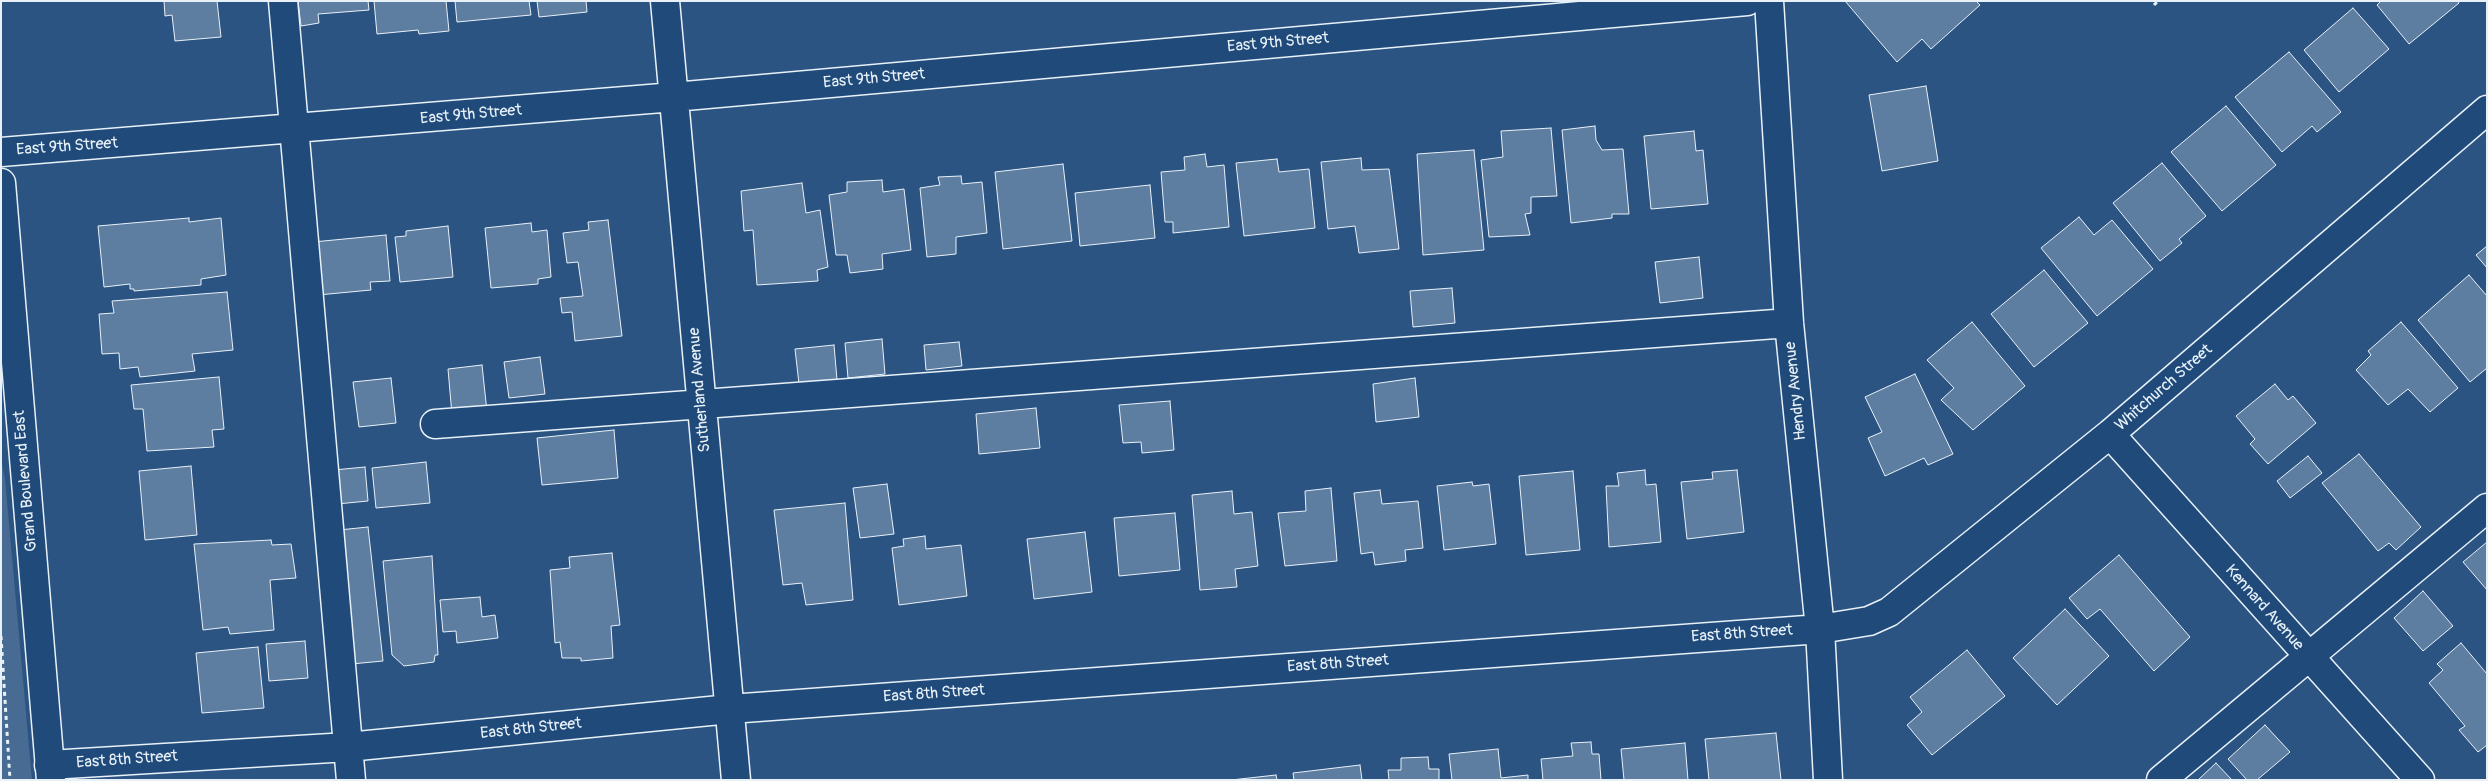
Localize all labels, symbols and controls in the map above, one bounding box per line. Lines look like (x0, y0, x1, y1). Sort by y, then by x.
street label: East 9th Street (1226, 29, 1330, 57)
street label: East 9th Street (822, 65, 926, 93)
street label: East 9th Street (419, 101, 523, 129)
street label: East 9th Street (16, 134, 118, 160)
street label: Sutherland Avenue (685, 327, 715, 453)
street label: Hendry Avenue (1781, 341, 1811, 441)
street label: Whitchurch Street (2111, 341, 2217, 435)
street label: Grand Boulevard East (10, 410, 42, 552)
street label: Kennard Avenue (2221, 561, 2307, 655)
street label: East 8th Street (1691, 621, 1793, 647)
street label: East 8th Street (1287, 651, 1389, 677)
street label: East 8th Street (883, 681, 985, 707)
street label: East 8th Street (479, 714, 583, 744)
street label: East 8th Street (76, 747, 178, 773)

